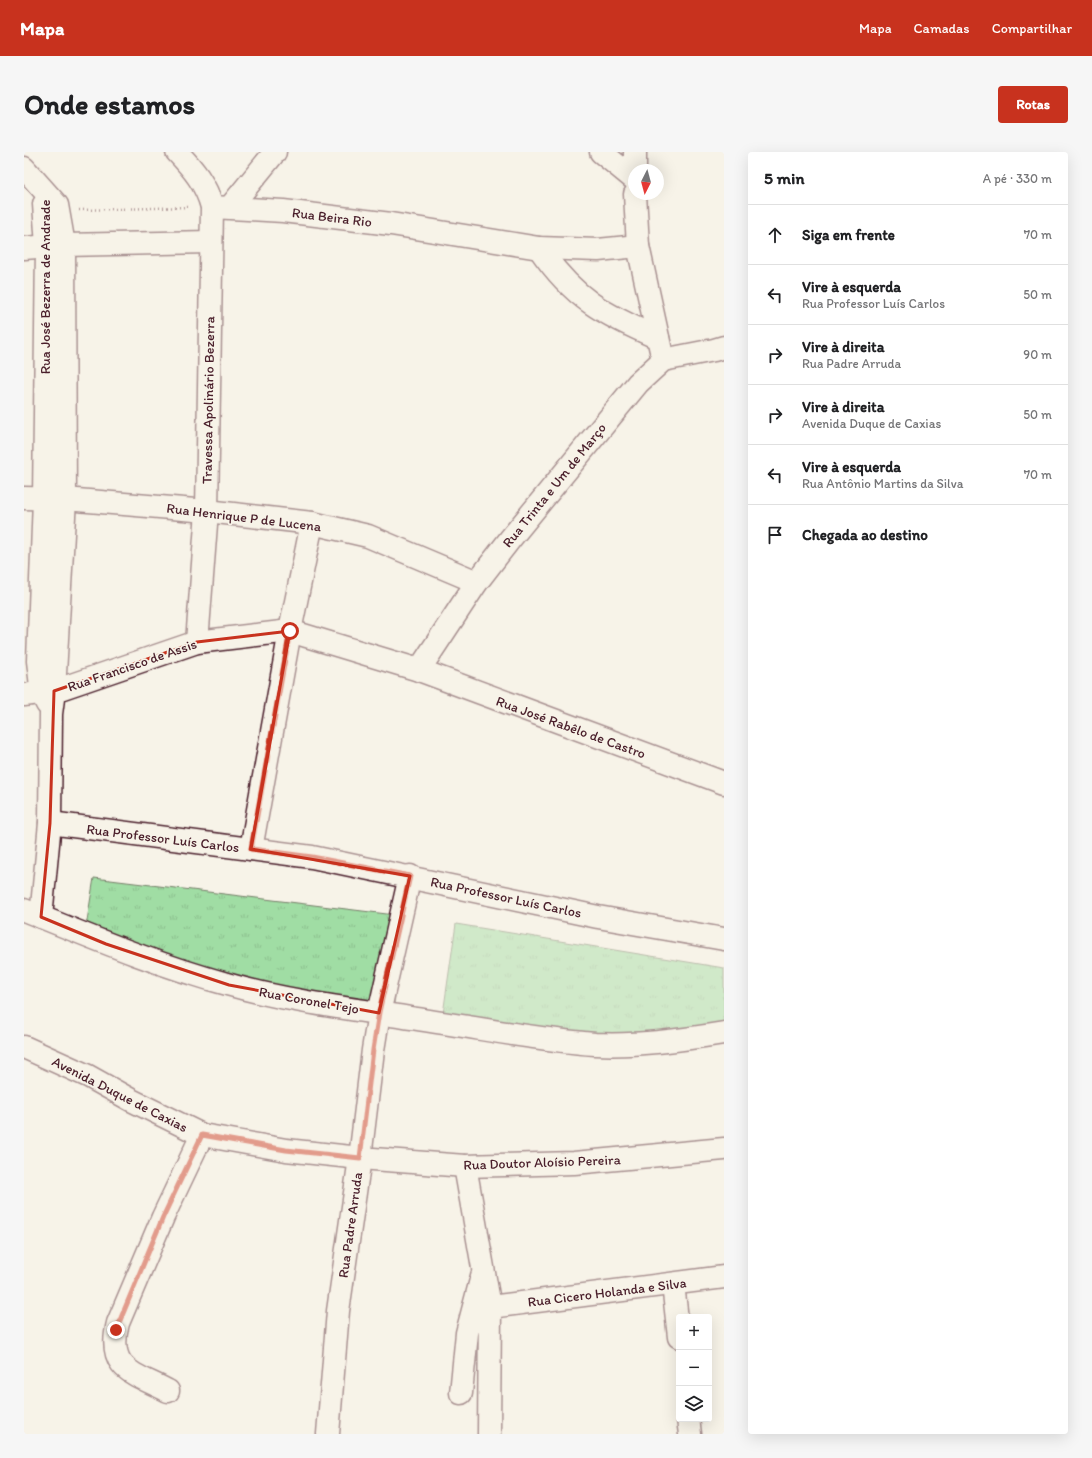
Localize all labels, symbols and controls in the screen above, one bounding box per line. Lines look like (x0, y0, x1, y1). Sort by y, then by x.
text: Mapa (20, 17, 64, 40)
text: Mapa (859, 20, 892, 37)
text: Camadas (914, 20, 970, 37)
text: Compartilhar (992, 20, 1072, 37)
button: Rotas (998, 86, 1068, 123)
text: Onde estamos (24, 87, 195, 121)
north arrow (628, 164, 664, 200)
text: 5 min (764, 168, 804, 188)
text: A pé · 330 m (983, 171, 1052, 186)
street label: Rua José Bezerra de Andrade (37, 199, 54, 374)
street label: Rua Beira Rio (291, 204, 373, 231)
icon: ahead (764, 224, 786, 246)
text: Siga em frente (802, 226, 895, 244)
text: 70 m (1024, 227, 1052, 242)
text: Vire à esquerda (802, 278, 901, 296)
icon: left (764, 284, 786, 306)
text: 50 m (1023, 287, 1052, 302)
text: Rua Professor Luís Carlos (802, 296, 945, 311)
street label: Travessa Apolinário Bezerra (199, 315, 218, 484)
text: Vire à direita (802, 338, 885, 356)
icon: right (764, 344, 786, 366)
text: 90 m (1023, 347, 1052, 362)
text: Rua Padre Arruda (802, 356, 901, 371)
text: Vire à direita (802, 398, 885, 416)
icon: right (764, 404, 786, 426)
text: 50 m (1023, 407, 1052, 422)
text: Avenida Duque de Caxias (802, 416, 941, 431)
street label: Rua Trinta e Um de Março (499, 420, 610, 551)
text: Vire à esquerda (802, 458, 901, 476)
icon: left (764, 464, 786, 486)
text: 70 m (1024, 467, 1052, 482)
text: Rua Antônio Martins da Silva (802, 476, 963, 491)
street label: Rua Henrique P de Lucena (166, 500, 323, 536)
icon: arrive (764, 524, 786, 546)
text: Chegada ao destino (802, 526, 928, 544)
route start (281, 622, 299, 640)
street label: Rua Francisco de Assis (65, 635, 199, 696)
street label: Rua José Rabêlo de Castro (494, 692, 648, 762)
street label: Rua Professor Luís Carlos (85, 821, 240, 856)
street label: Rua Professor Luís Carlos (429, 873, 583, 922)
street label: Rua Coronel Tejo (257, 983, 360, 1018)
street label: Avenida Duque de Caxias (49, 1053, 190, 1136)
street label: Rua Doutor Aloísio Pereira (463, 1151, 622, 1174)
street label: Rua Padre Arruda (335, 1170, 366, 1279)
street label: Rua Cicero Holanda e Silva (527, 1274, 687, 1311)
map controls (676, 1314, 712, 1422)
button: + (676, 1314, 712, 1350)
route end (107, 1321, 125, 1339)
button: − (676, 1350, 712, 1386)
button: layers (676, 1386, 712, 1422)

